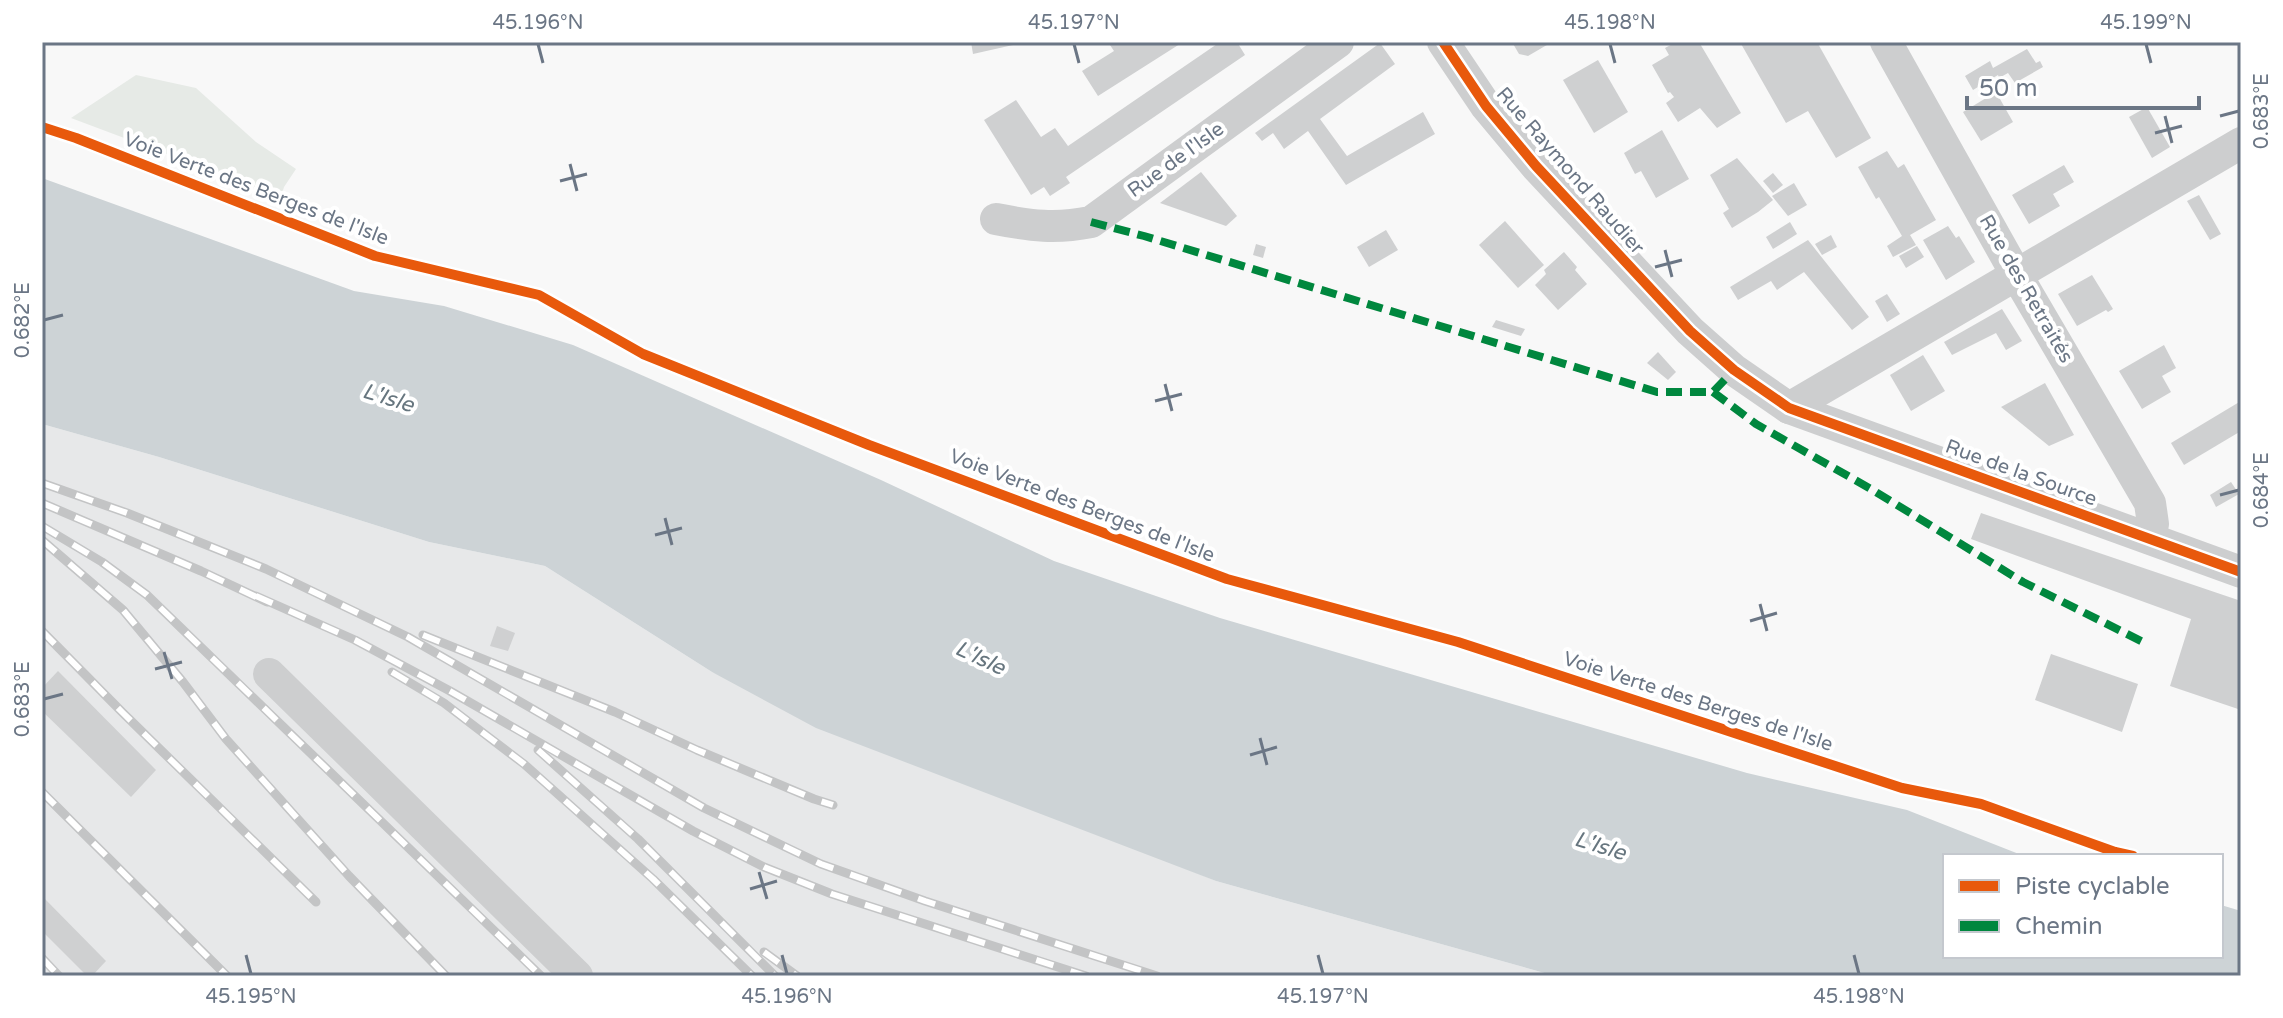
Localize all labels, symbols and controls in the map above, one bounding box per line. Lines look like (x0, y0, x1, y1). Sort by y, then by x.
text: 45.196°N (492, 11, 584, 35)
text: 45.197°N (1028, 11, 1120, 35)
text: 45.198°N (1564, 11, 1656, 35)
text: 45.199°N (2100, 11, 2192, 35)
scale bar (1967, 60, 2199, 110)
text: 0.683°E (2250, 73, 2274, 149)
text: 50 m (1979, 74, 2037, 103)
street label: Rue Raymond Raudier (1491, 82, 1649, 260)
street label: Rue de l'Isle (1123, 117, 1229, 203)
street label: Voie Verte des Berges de l'Isle (120, 127, 392, 251)
street label: Rue des Retraités (1974, 211, 2078, 367)
text: 0.682°E (11, 282, 35, 358)
water label: L'Isle (359, 378, 418, 418)
street label: Rue de la Source (1942, 434, 2100, 512)
street label: Voie Verte des Berges de l'Isle (946, 444, 1218, 568)
text: 0.684°E (2250, 452, 2274, 528)
water label: L'Isle (951, 635, 1010, 681)
street label: Voie Verte des Berges de l'Isle (1560, 647, 1836, 757)
text: 0.683°E (11, 661, 35, 737)
water label: L'Isle (1571, 826, 1630, 866)
legend (1943, 854, 2223, 958)
text: Piste cyclable (2015, 872, 2170, 901)
text: Chemin (2015, 912, 2103, 941)
text: 45.195°N (205, 985, 297, 1009)
text: 45.196°N (741, 985, 833, 1009)
text: 45.197°N (1277, 985, 1369, 1009)
text: 45.198°N (1813, 985, 1905, 1009)

